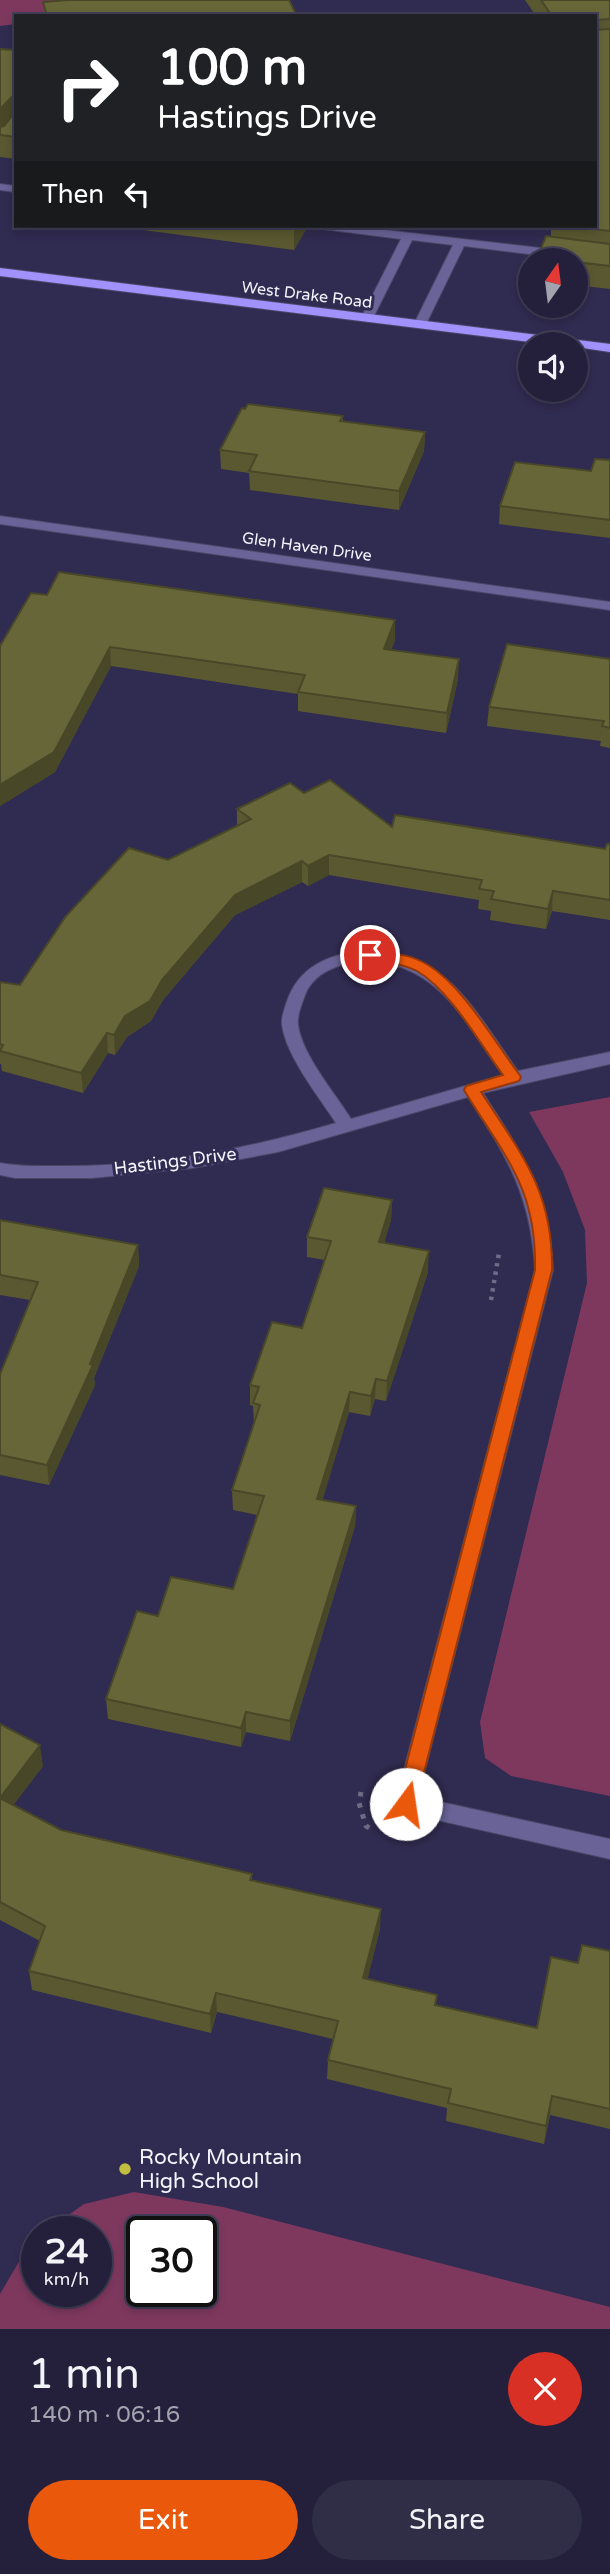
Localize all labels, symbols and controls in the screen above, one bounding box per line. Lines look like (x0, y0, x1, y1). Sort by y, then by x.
text: 100 m (157, 39, 307, 98)
icon: right (42, 42, 133, 133)
text: Hastings Drive (157, 99, 377, 137)
icon: left (118, 175, 156, 213)
text: Then (42, 179, 104, 210)
north arrow (518, 248, 588, 318)
map controls (518, 248, 588, 402)
street label: West Drake Road (240, 277, 373, 313)
button: sound (518, 332, 588, 402)
street label: Glen Haven Drive (241, 528, 373, 566)
pin (340, 925, 400, 985)
icon: arrive (351, 936, 389, 974)
street label: Hastings Drive (112, 1143, 238, 1179)
position arrow (369, 1767, 443, 1841)
place label: Rocky Mountain High School (139, 2145, 302, 2194)
marker: Rocky Mountain High School (117, 2161, 133, 2177)
speed limit sign: 30 (126, 2216, 217, 2307)
text: 24 (45, 2231, 88, 2273)
text: km/h (44, 2268, 89, 2290)
text: 1 min (28, 2349, 140, 2400)
button: close (508, 2352, 582, 2426)
text: 140 m · 06:16 (28, 2401, 180, 2429)
button: Exit (28, 2480, 298, 2560)
button: Share (312, 2480, 582, 2560)

